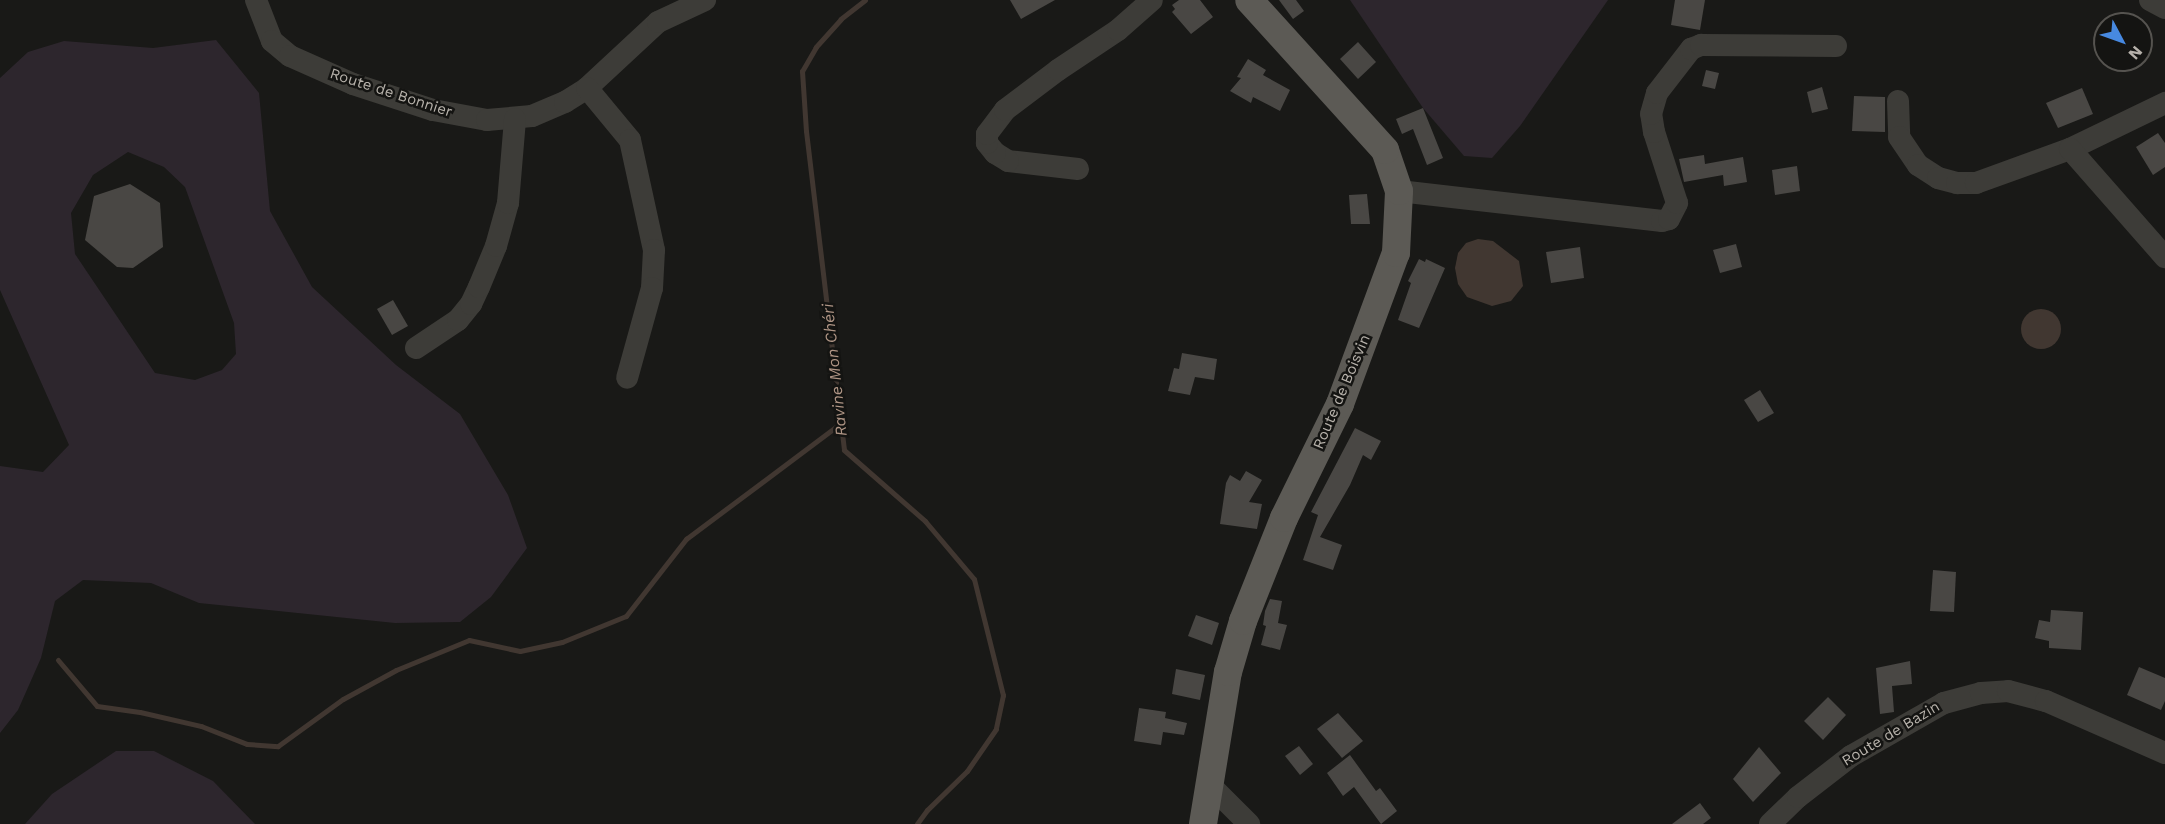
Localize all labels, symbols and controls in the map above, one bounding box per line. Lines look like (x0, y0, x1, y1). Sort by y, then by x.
north arrow (2093, 12, 2153, 72)
text: N (2124, 42, 2147, 64)
street label: Route de Bonnier (328, 65, 454, 121)
water label: Ravine Mon Chéri (818, 303, 852, 437)
street label: Route de Boisvin (1310, 332, 1374, 452)
street label: Route de Bazin (1839, 698, 1943, 770)

